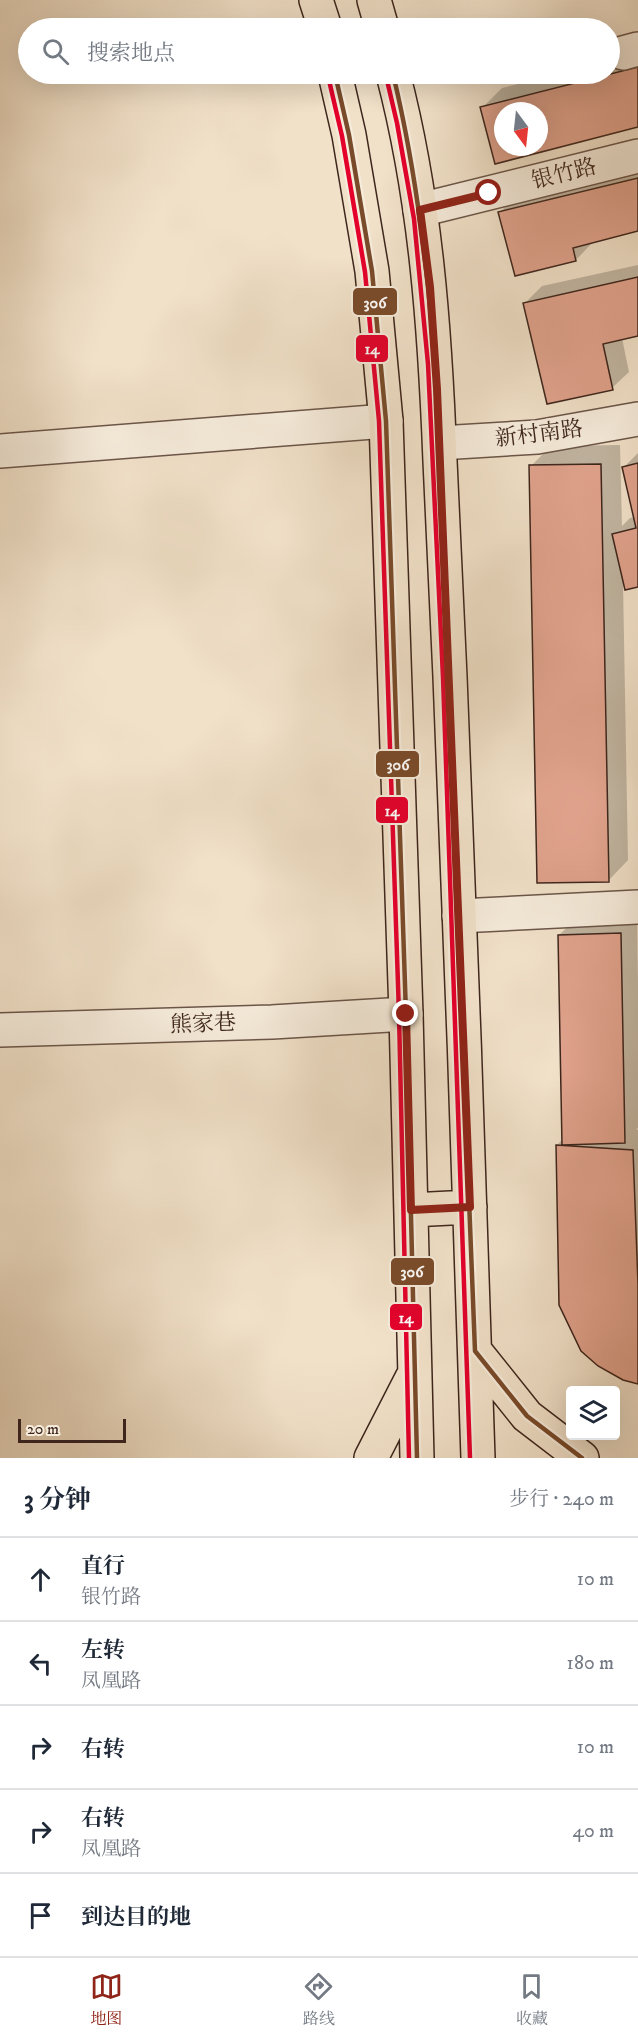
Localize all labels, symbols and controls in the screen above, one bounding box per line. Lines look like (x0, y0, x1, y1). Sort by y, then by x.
search box (18, 18, 620, 84)
icon: search (39, 35, 72, 68)
text: 搜索地点 (87, 40, 175, 67)
north arrow (494, 102, 548, 156)
street label: 银竹路 (529, 153, 599, 195)
route start (475, 179, 501, 205)
line badge: 306 (352, 287, 398, 316)
text: 306 (364, 293, 388, 313)
line badge: 14 (355, 334, 389, 363)
text: 14 (364, 339, 380, 359)
street label: 新村南路 (494, 415, 584, 453)
line badge: 306 (375, 750, 420, 778)
text: 306 (387, 755, 411, 775)
line badge: 14 (375, 796, 409, 824)
text: 14 (384, 801, 400, 821)
route end (392, 1000, 418, 1026)
street label: 熊家巷 (170, 1009, 236, 1039)
line badge: 306 (390, 1257, 435, 1286)
text: 306 (401, 1262, 425, 1282)
line badge: 14 (389, 1303, 423, 1331)
text: 14 (398, 1308, 414, 1328)
map controls (566, 1386, 620, 1440)
button: layers (566, 1386, 620, 1440)
scale bar (18, 1416, 126, 1444)
text: 20 m (27, 1419, 59, 1439)
text: 3 分钟 (24, 1484, 91, 1517)
text: 步行 · 240 m (509, 1487, 614, 1512)
text: 直行 (81, 1553, 125, 1580)
icon: ahead (24, 1563, 57, 1596)
text: 10 m (577, 1567, 614, 1592)
text: 银竹路 (81, 1585, 141, 1610)
text: 左转 (81, 1637, 125, 1664)
icon: left (24, 1647, 57, 1680)
text: 180 m (567, 1651, 614, 1676)
text: 凤凰路 (81, 1669, 141, 1694)
icon: right (24, 1731, 57, 1764)
text: 10 m (577, 1735, 614, 1760)
text: 右转 (81, 1736, 125, 1763)
text: 右转 (81, 1805, 125, 1832)
icon: right (24, 1815, 57, 1848)
text: 40 m (572, 1819, 614, 1844)
text: 凤凰路 (81, 1837, 141, 1862)
icon: arrive (24, 1899, 57, 1932)
text: 到达目的地 (81, 1904, 191, 1931)
tab: 地图 (90, 1970, 123, 2029)
tab: 路线 (302, 1970, 335, 2029)
tab: 收藏 (515, 1970, 548, 2029)

